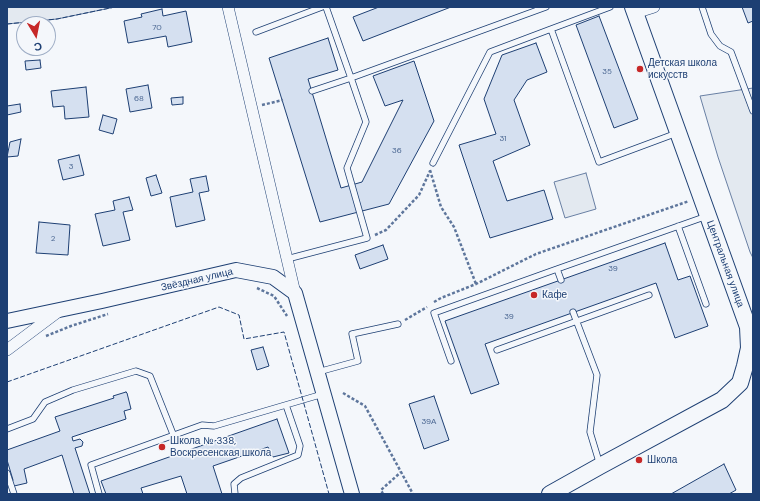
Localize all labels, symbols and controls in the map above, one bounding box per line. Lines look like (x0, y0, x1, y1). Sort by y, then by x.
north arrow (16, 16, 56, 56)
house number: 70 (152, 23, 162, 33)
text: С (33, 39, 43, 54)
place label: Детская школа искусств (648, 57, 717, 80)
marker: Детская школа искусств (635, 64, 645, 74)
house number: 35 (602, 67, 612, 77)
house number: 68 (134, 94, 144, 104)
house number: 31 (499, 134, 507, 144)
house number: 36 (392, 146, 402, 156)
house number: 3 (69, 162, 73, 172)
street label: Центральная улица (704, 219, 746, 309)
house number: 2 (51, 234, 55, 244)
house number: 39 (608, 264, 618, 274)
street label: Звёздная улица (160, 266, 234, 294)
place label: Кафе (542, 289, 567, 301)
marker: Кафе (529, 290, 539, 300)
house number: 39 (504, 312, 514, 322)
house number: 39А (422, 417, 436, 427)
place label: Школа № 338, Воскресенская школа (170, 435, 271, 458)
marker: Школа № 338, Воскресенская школа (157, 442, 167, 452)
place label: Школа (647, 454, 677, 466)
marker: Школа (634, 455, 644, 465)

